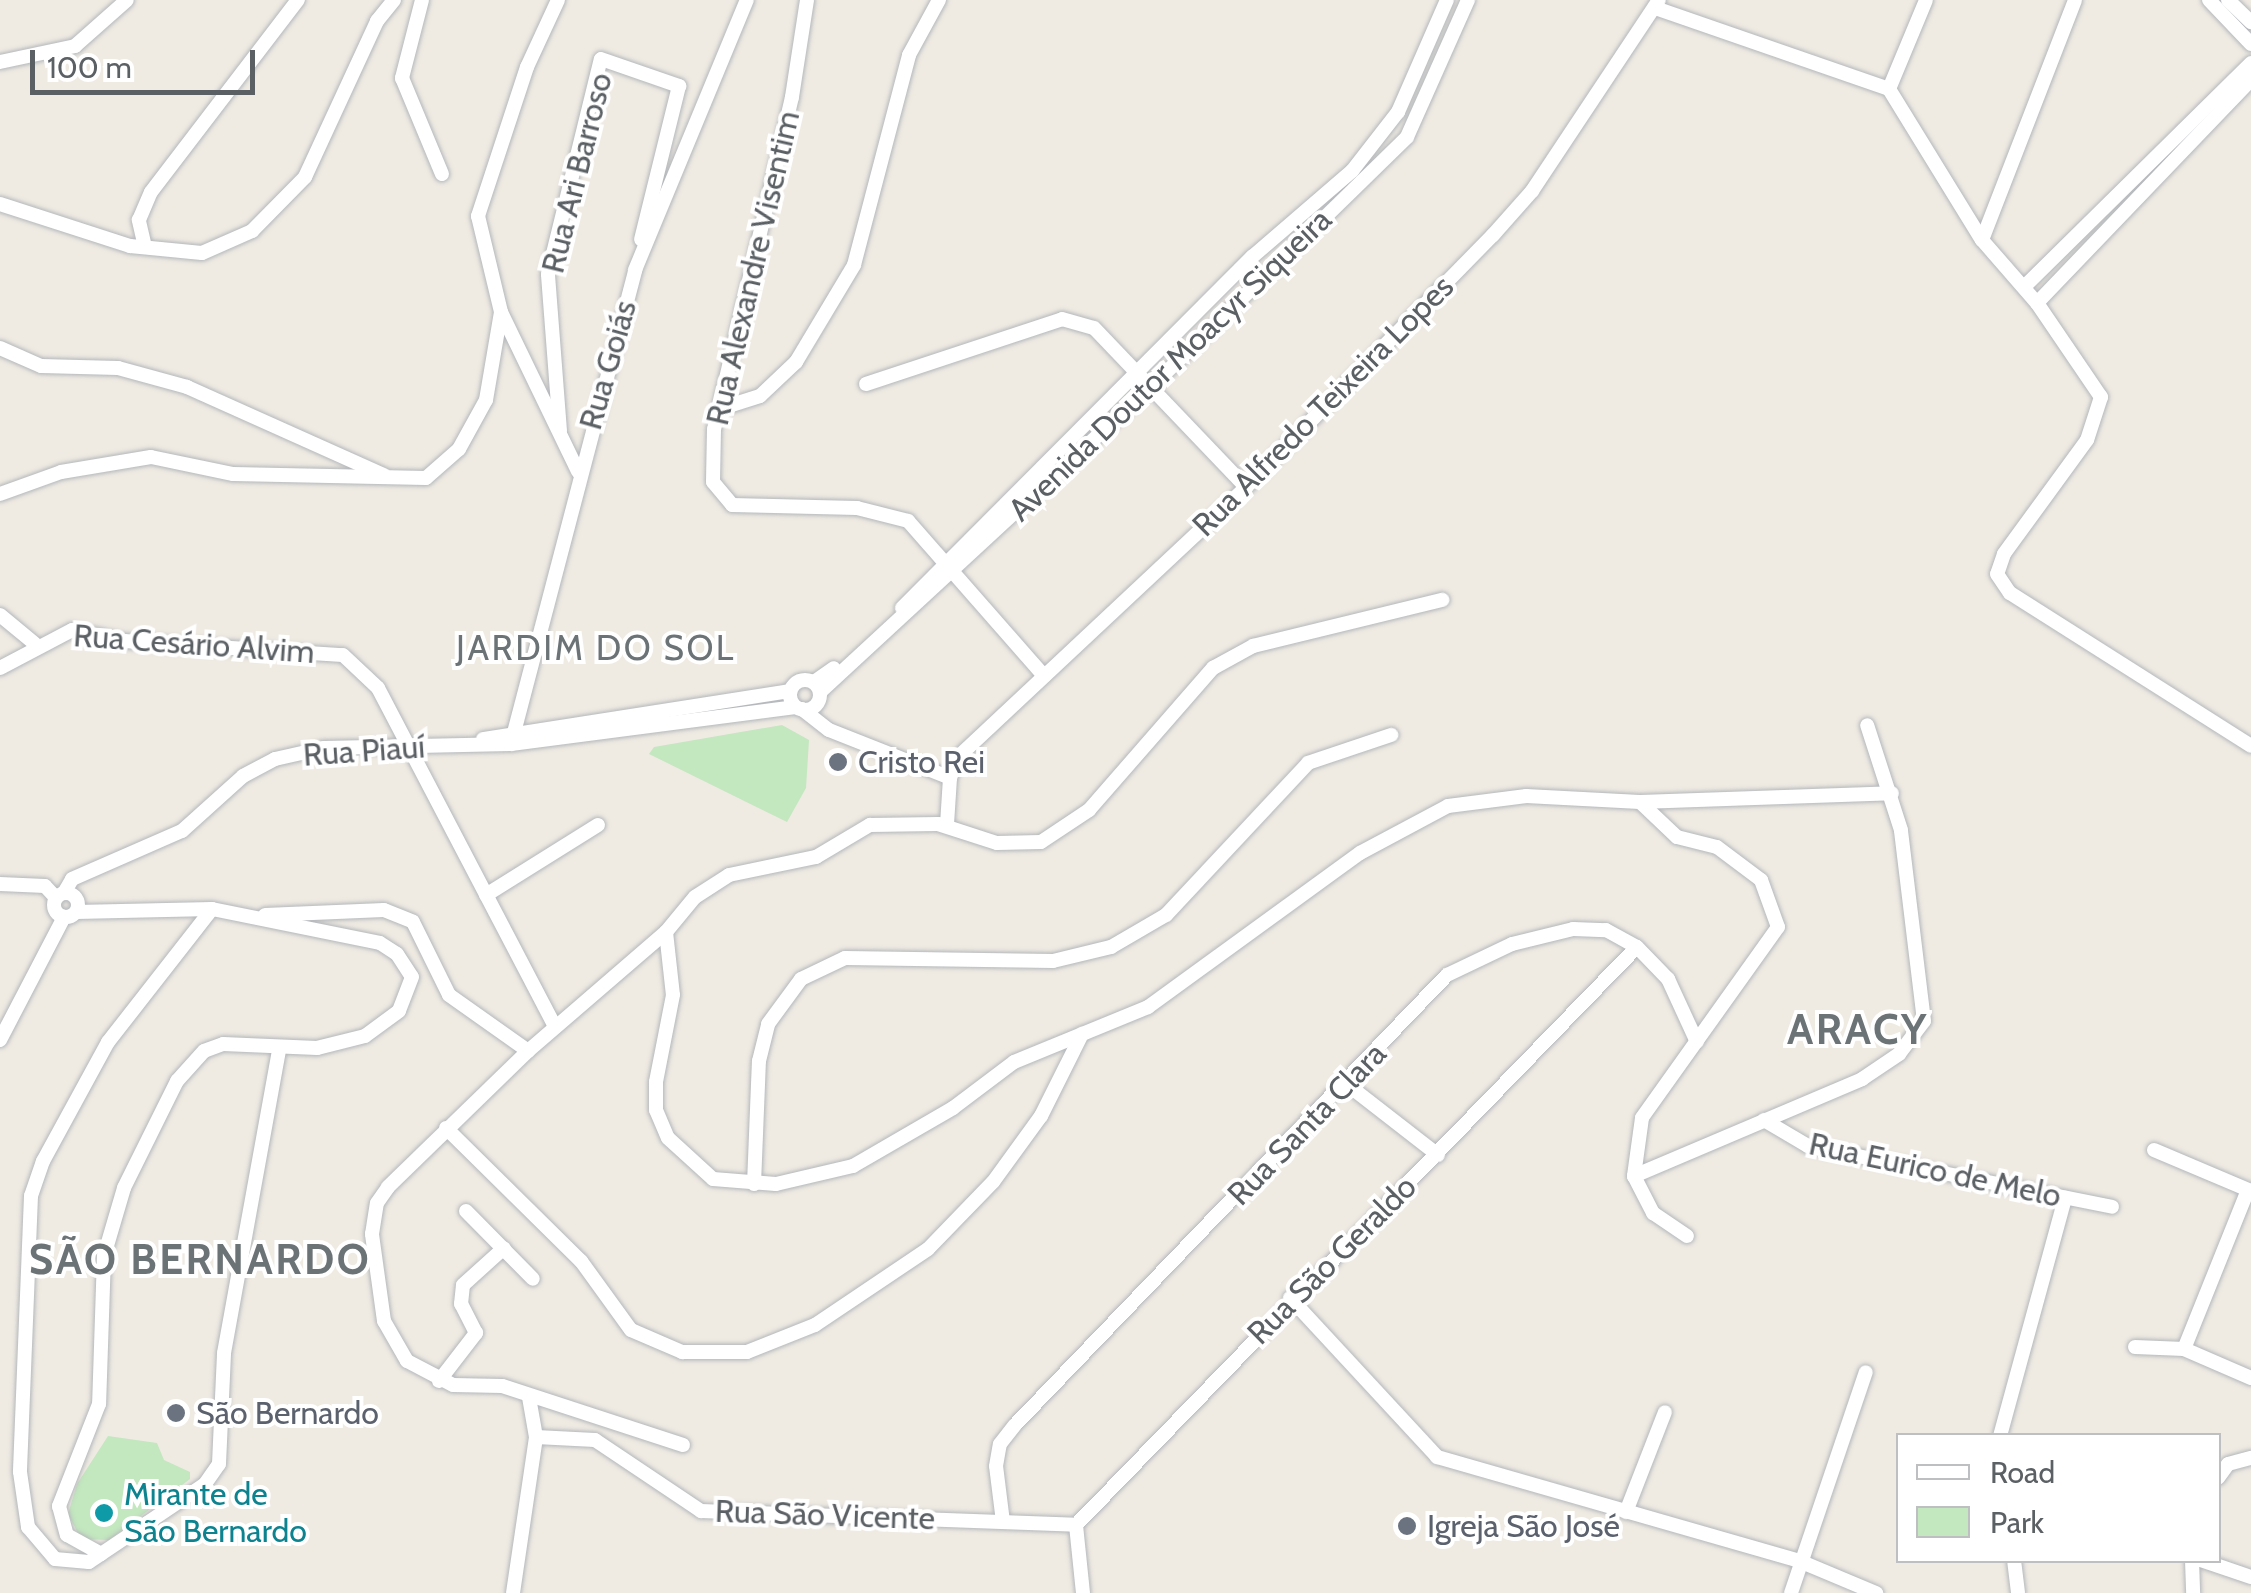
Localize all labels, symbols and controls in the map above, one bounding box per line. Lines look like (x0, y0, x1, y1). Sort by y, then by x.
scale bar (35, 30, 260, 92)
text: 100 m (47, 49, 132, 86)
street label: Rua Ari Barroso (534, 69, 620, 277)
street label: Rua Alexandre Visentim (698, 107, 808, 429)
street label: Avenida Doutor Moacyr Siqueira (1001, 201, 1339, 529)
street label: Rua Alfredo Teixeira Lopes (1185, 268, 1461, 544)
street label: Rua Goiás (571, 296, 645, 434)
street label: Rua Cesário Alvim (72, 616, 316, 672)
district label: JARDIM DO SOL (456, 627, 736, 669)
street label: Rua Piauí (302, 728, 426, 774)
place label: Cristo Rei (858, 743, 985, 781)
marker: Cristo Rei (827, 751, 849, 773)
district label: ARACY (1787, 1004, 1929, 1054)
street label: Rua Santa Clara (1220, 1035, 1394, 1213)
street label: Rua Eurico de Melo (1806, 1125, 2064, 1215)
street label: Rua São Geraldo (1240, 1168, 1424, 1352)
district label: SÃO BERNARDO (29, 1234, 371, 1284)
place label: São Bernardo (196, 1394, 379, 1432)
marker: São Bernardo (165, 1402, 187, 1424)
legend (1896, 1433, 2221, 1563)
text: Road (1990, 1454, 2055, 1491)
place label: Mirante de São Bernardo (124, 1476, 307, 1551)
street label: Rua São Vicente (714, 1492, 936, 1538)
marker: Mirante de São Bernardo (93, 1502, 115, 1524)
text: Park (1990, 1504, 2044, 1541)
place label: Igreja São José (1427, 1507, 1620, 1545)
marker: Igreja São José (1396, 1515, 1418, 1537)

